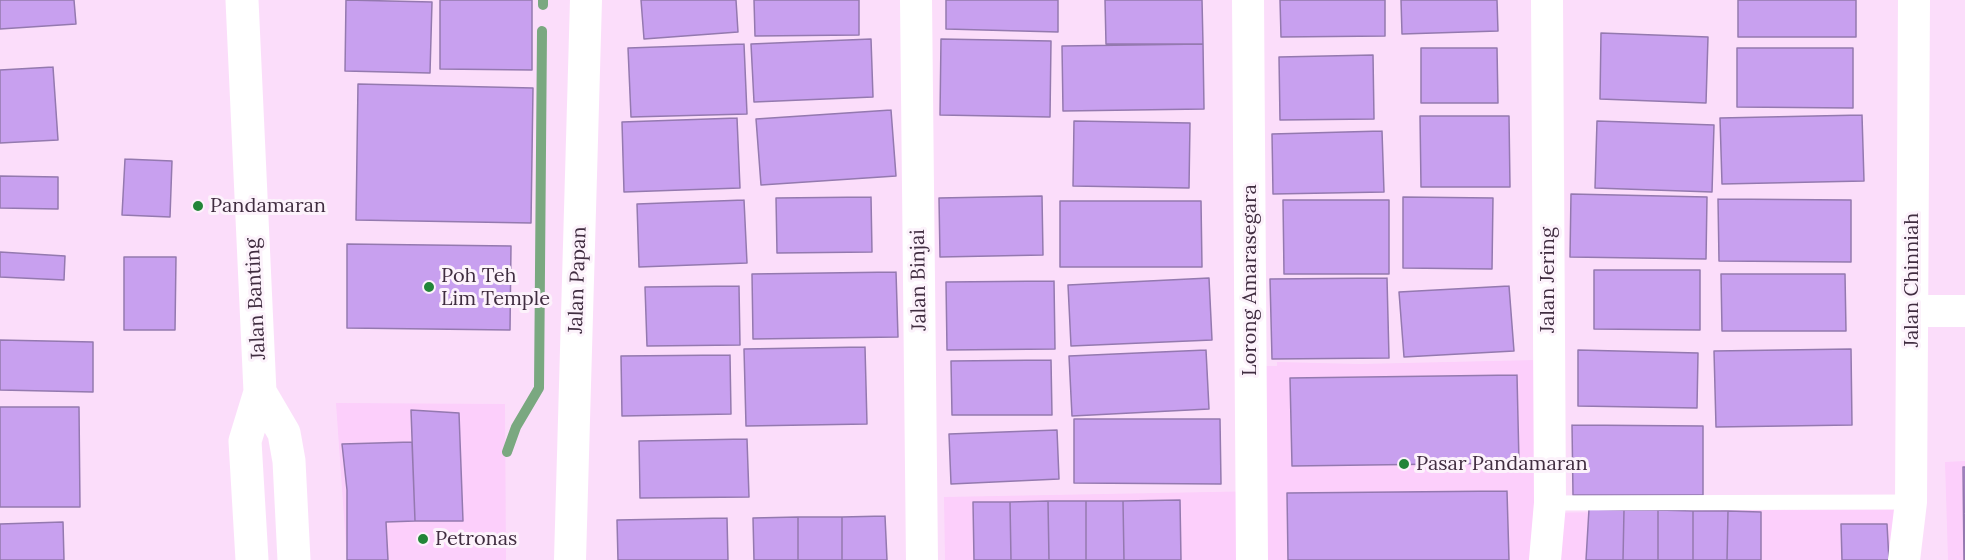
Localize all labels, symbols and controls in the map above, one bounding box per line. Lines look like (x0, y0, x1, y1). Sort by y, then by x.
street label: Lorong Amarasegara (1238, 184, 1262, 376)
place label: Pandamaran (210, 194, 326, 218)
marker: Pandamaran (191, 199, 205, 213)
street label: Jalan Chinniah (1900, 213, 1924, 347)
street label: Jalan Papan (564, 226, 592, 334)
street label: Jalan Jering (1536, 227, 1560, 333)
street label: Jalan Binjai (906, 229, 932, 331)
street label: Jalan Banting (241, 237, 271, 361)
place label: Poh Teh Lim Temple (441, 264, 550, 311)
marker: Poh Teh Lim Temple (422, 280, 436, 294)
place label: Pasar Pandamaran (1416, 452, 1588, 476)
marker: Pasar Pandamaran (1397, 457, 1411, 471)
place label: Petronas (435, 527, 517, 551)
marker: Petronas (416, 532, 430, 546)

